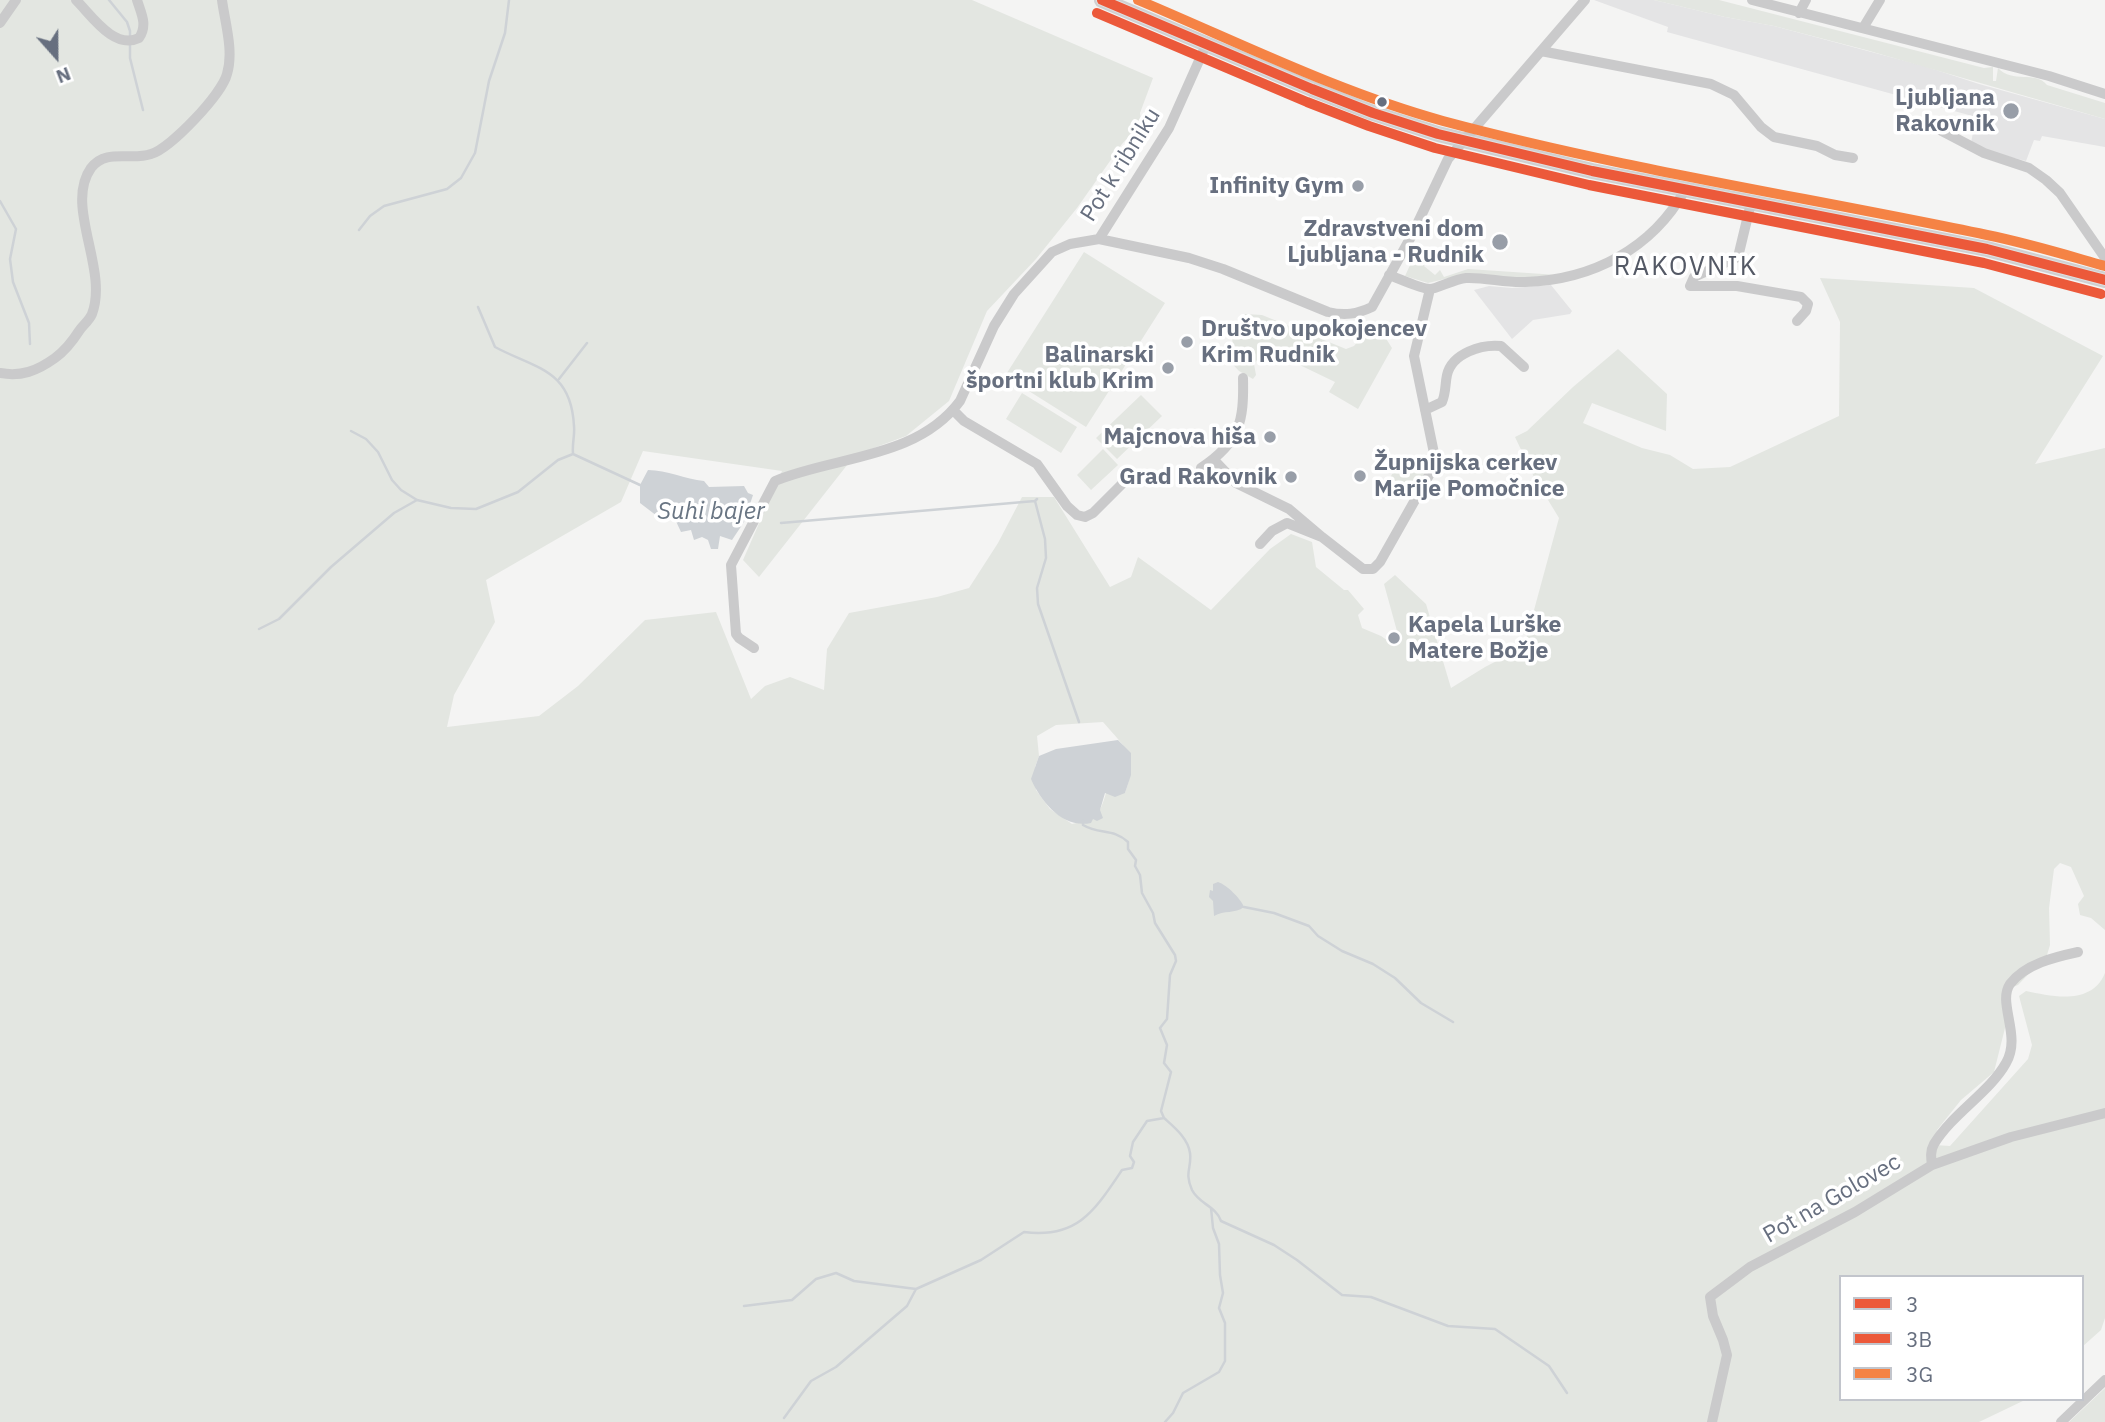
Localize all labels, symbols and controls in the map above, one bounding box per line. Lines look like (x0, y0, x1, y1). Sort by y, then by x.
north arrow (21, 21, 91, 91)
text: N (53, 62, 74, 89)
place label: Ljubljana Rakovnik (1895, 84, 1995, 138)
unlabelled marker (1375, 95, 1389, 109)
marker: Ljubljana Rakovnik (2001, 101, 2021, 121)
street label: Pot k ribniku (1075, 103, 1167, 227)
place label: Infinity Gym (1209, 172, 1344, 200)
marker: Infinity Gym (1350, 178, 1366, 194)
place label: Zdravstveni dom Ljubljana - Rudnik (1287, 215, 1484, 269)
marker: Zdravstveni dom Ljubljana - Rudnik (1490, 232, 1510, 252)
district label: RAKOVNIK (1615, 251, 1757, 283)
place label: Društvo upokojencev Krim Rudnik (1201, 315, 1427, 369)
marker: Društvo upokojencev Krim Rudnik (1179, 334, 1195, 350)
place label: Balinarski športni klub Krim (966, 341, 1154, 395)
marker: Balinarski športni klub Krim (1160, 360, 1176, 376)
place label: Majcnova hiša (1103, 423, 1256, 451)
marker: Majcnova hiša (1262, 429, 1278, 445)
place label: Župnijska cerkev Marije Pomočnice (1374, 449, 1565, 503)
place label: Grad Rakovnik (1119, 463, 1277, 491)
marker: Župnijska cerkev Marije Pomočnice (1352, 468, 1368, 484)
marker: Grad Rakovnik (1283, 469, 1299, 485)
water label: Suhi bajer (657, 498, 765, 526)
place label: Kapela Lurške Matere Božje (1408, 611, 1562, 665)
marker: Kapela Lurške Matere Božje (1386, 630, 1402, 646)
street label: Pot na Golovec (1759, 1149, 1905, 1249)
legend (1839, 1275, 2084, 1401)
text: 3 (1906, 1290, 1919, 1318)
text: 3B (1906, 1325, 1932, 1353)
text: 3G (1906, 1360, 1933, 1388)

